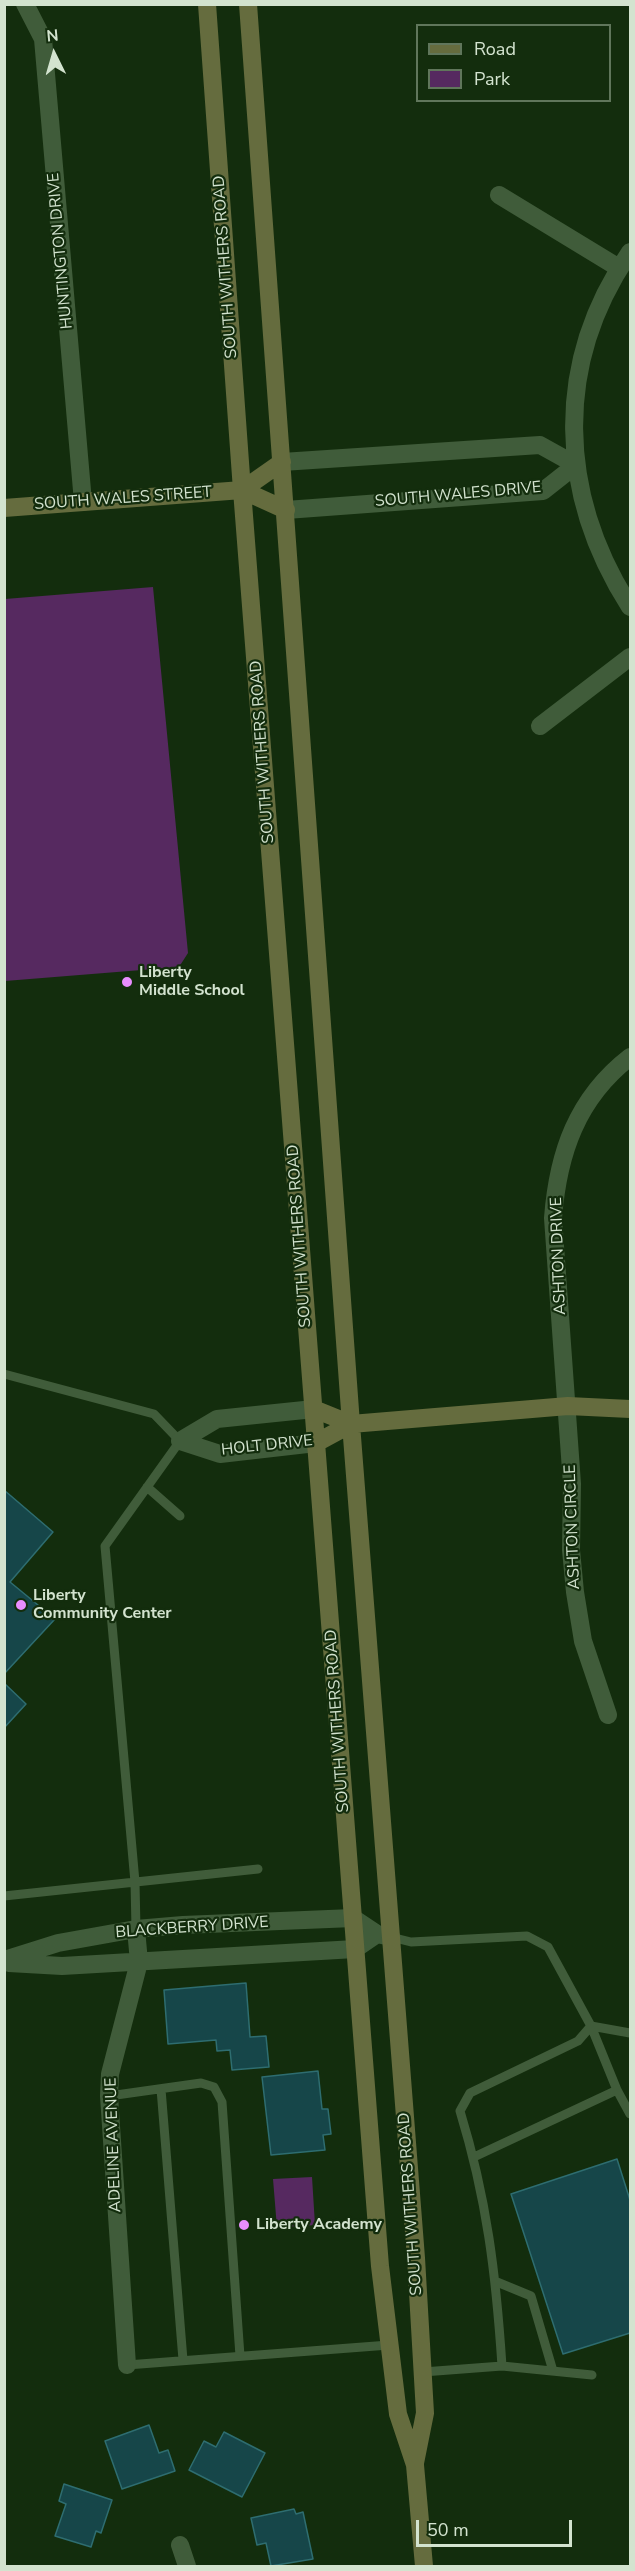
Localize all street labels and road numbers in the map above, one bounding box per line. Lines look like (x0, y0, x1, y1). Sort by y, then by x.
street label: HUNTINGTON DRIVE (45, 172, 77, 330)
street label: SOUTH WITHERS ROAD (210, 175, 242, 359)
street label: SOUTH WALES DRIVE (374, 478, 542, 512)
street label: SOUTH WALES STREET (34, 483, 212, 515)
street label: SOUTH WITHERS ROAD (247, 660, 279, 844)
street label: SOUTH WITHERS ROAD (284, 1144, 316, 1328)
street label: ASHTON DRIVE (547, 1197, 571, 1315)
street label: HOLT DRIVE (220, 1432, 314, 1460)
street label: ASHTON CIRCLE (561, 1464, 585, 1590)
street label: SOUTH WITHERS ROAD (322, 1629, 354, 1813)
street label: BLACKBERRY DRIVE (115, 1913, 269, 1943)
street label: ADELINE AVENUE (102, 2077, 126, 2213)
street label: SOUTH WITHERS ROAD (395, 2112, 427, 2296)

